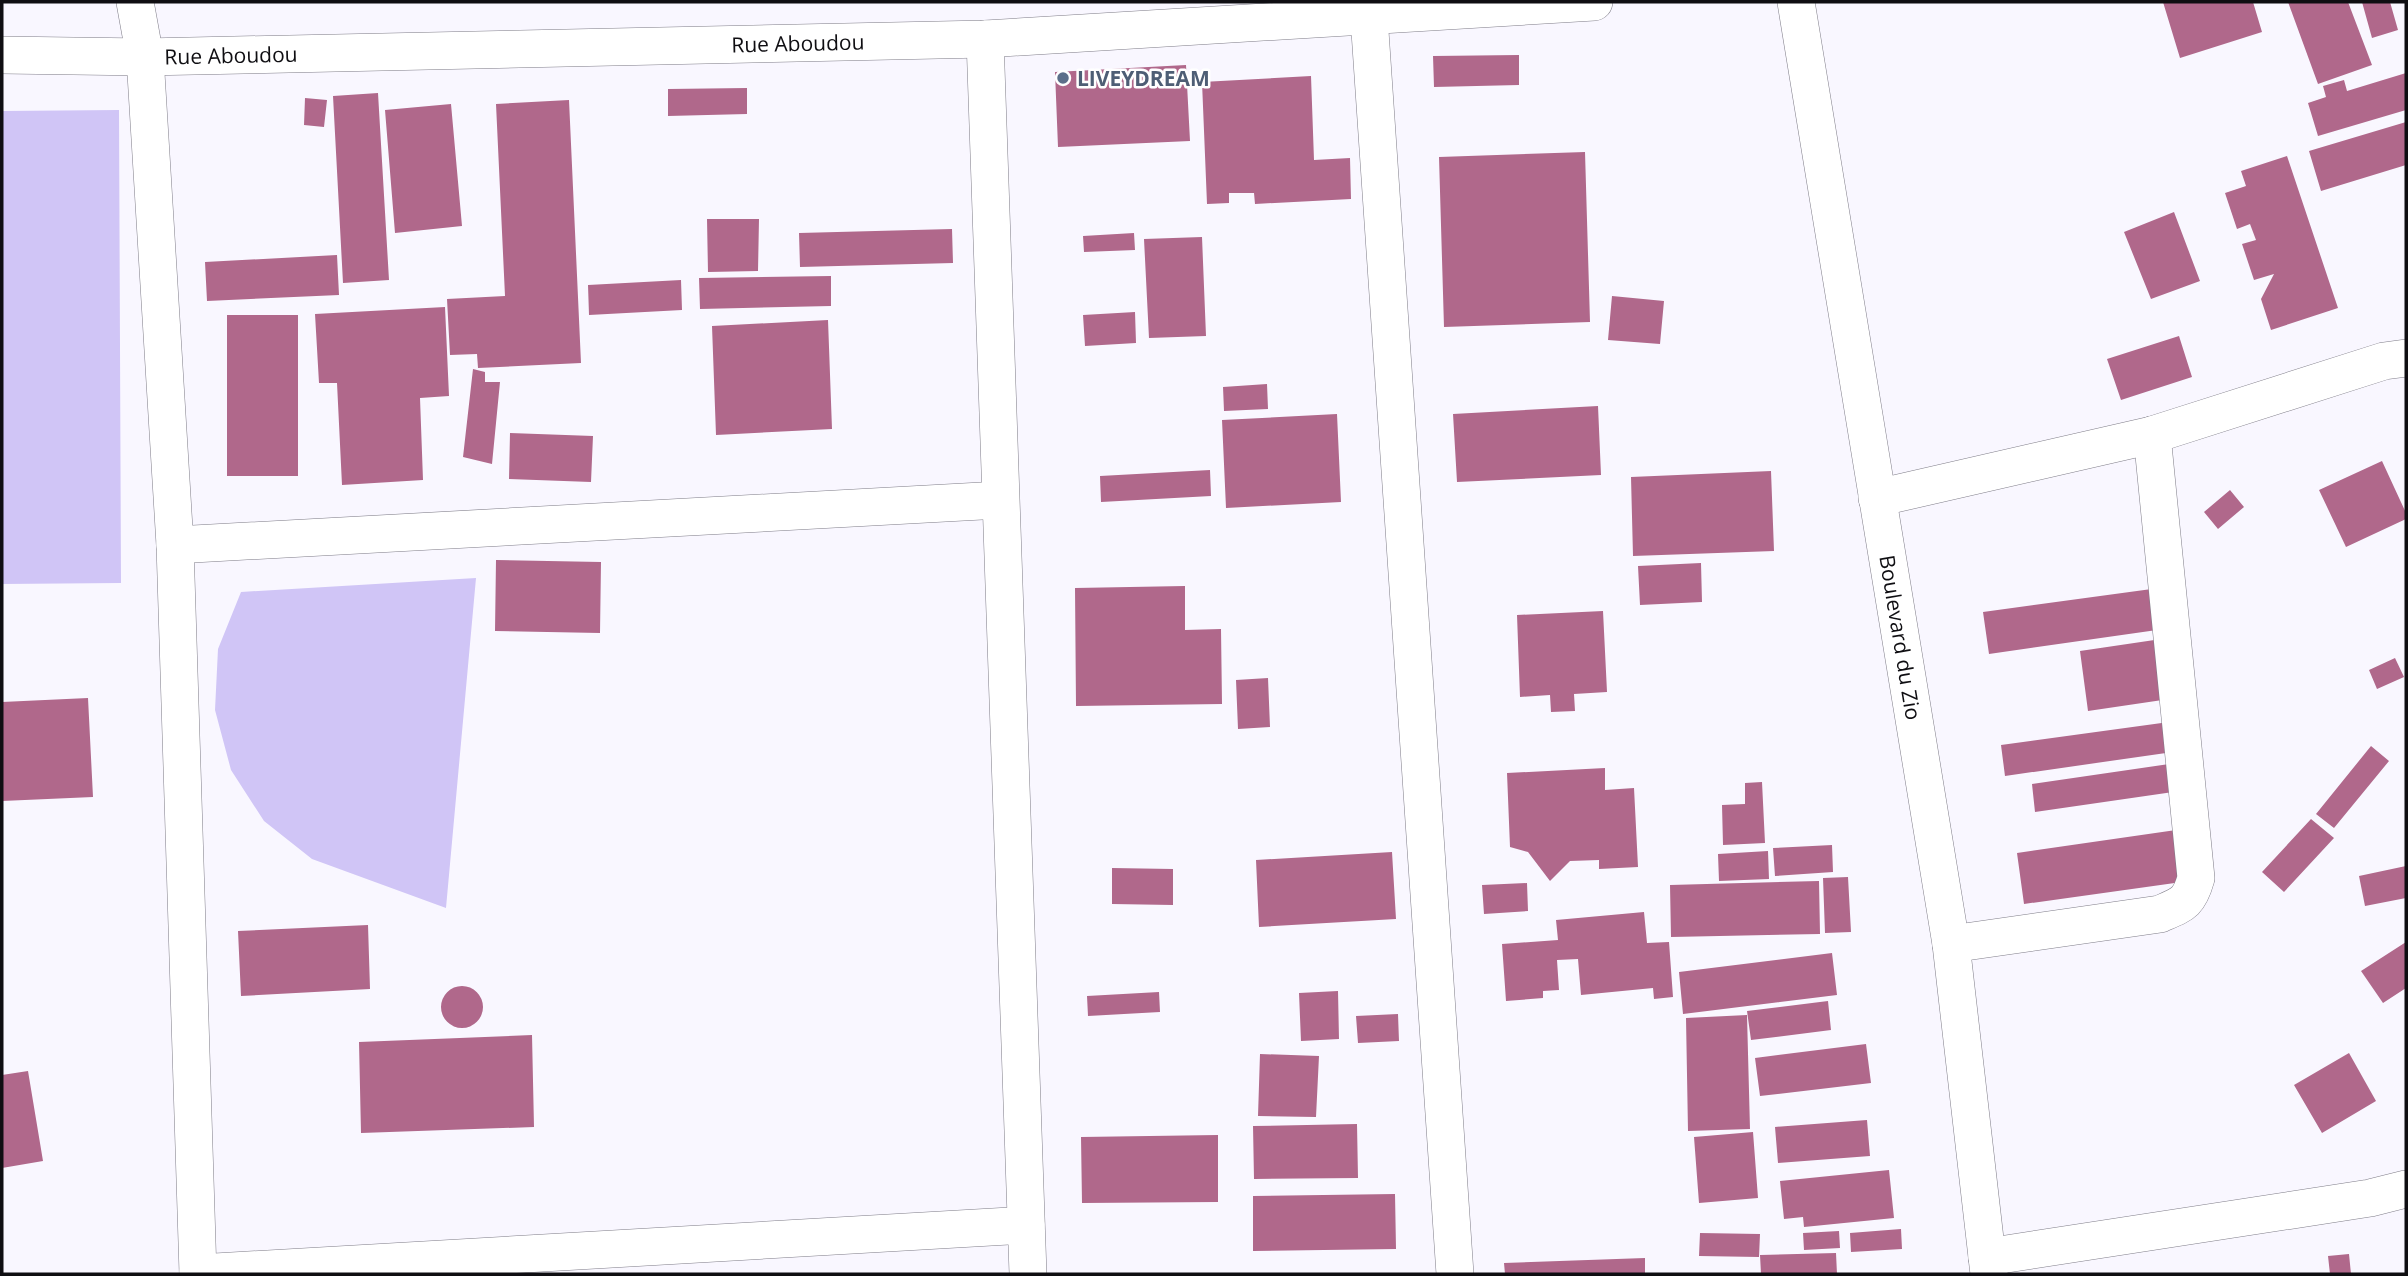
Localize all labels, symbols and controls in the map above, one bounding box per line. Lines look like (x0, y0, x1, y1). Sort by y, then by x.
street label: Rue Aboudou (731, 28, 865, 58)
street label: Rue Aboudou (164, 40, 298, 71)
place label: LIVEYDREAM (1077, 64, 1210, 92)
marker: LIVEYDREAM (1055, 70, 1071, 86)
street label: Boulevard du Zio (1873, 553, 1928, 722)

